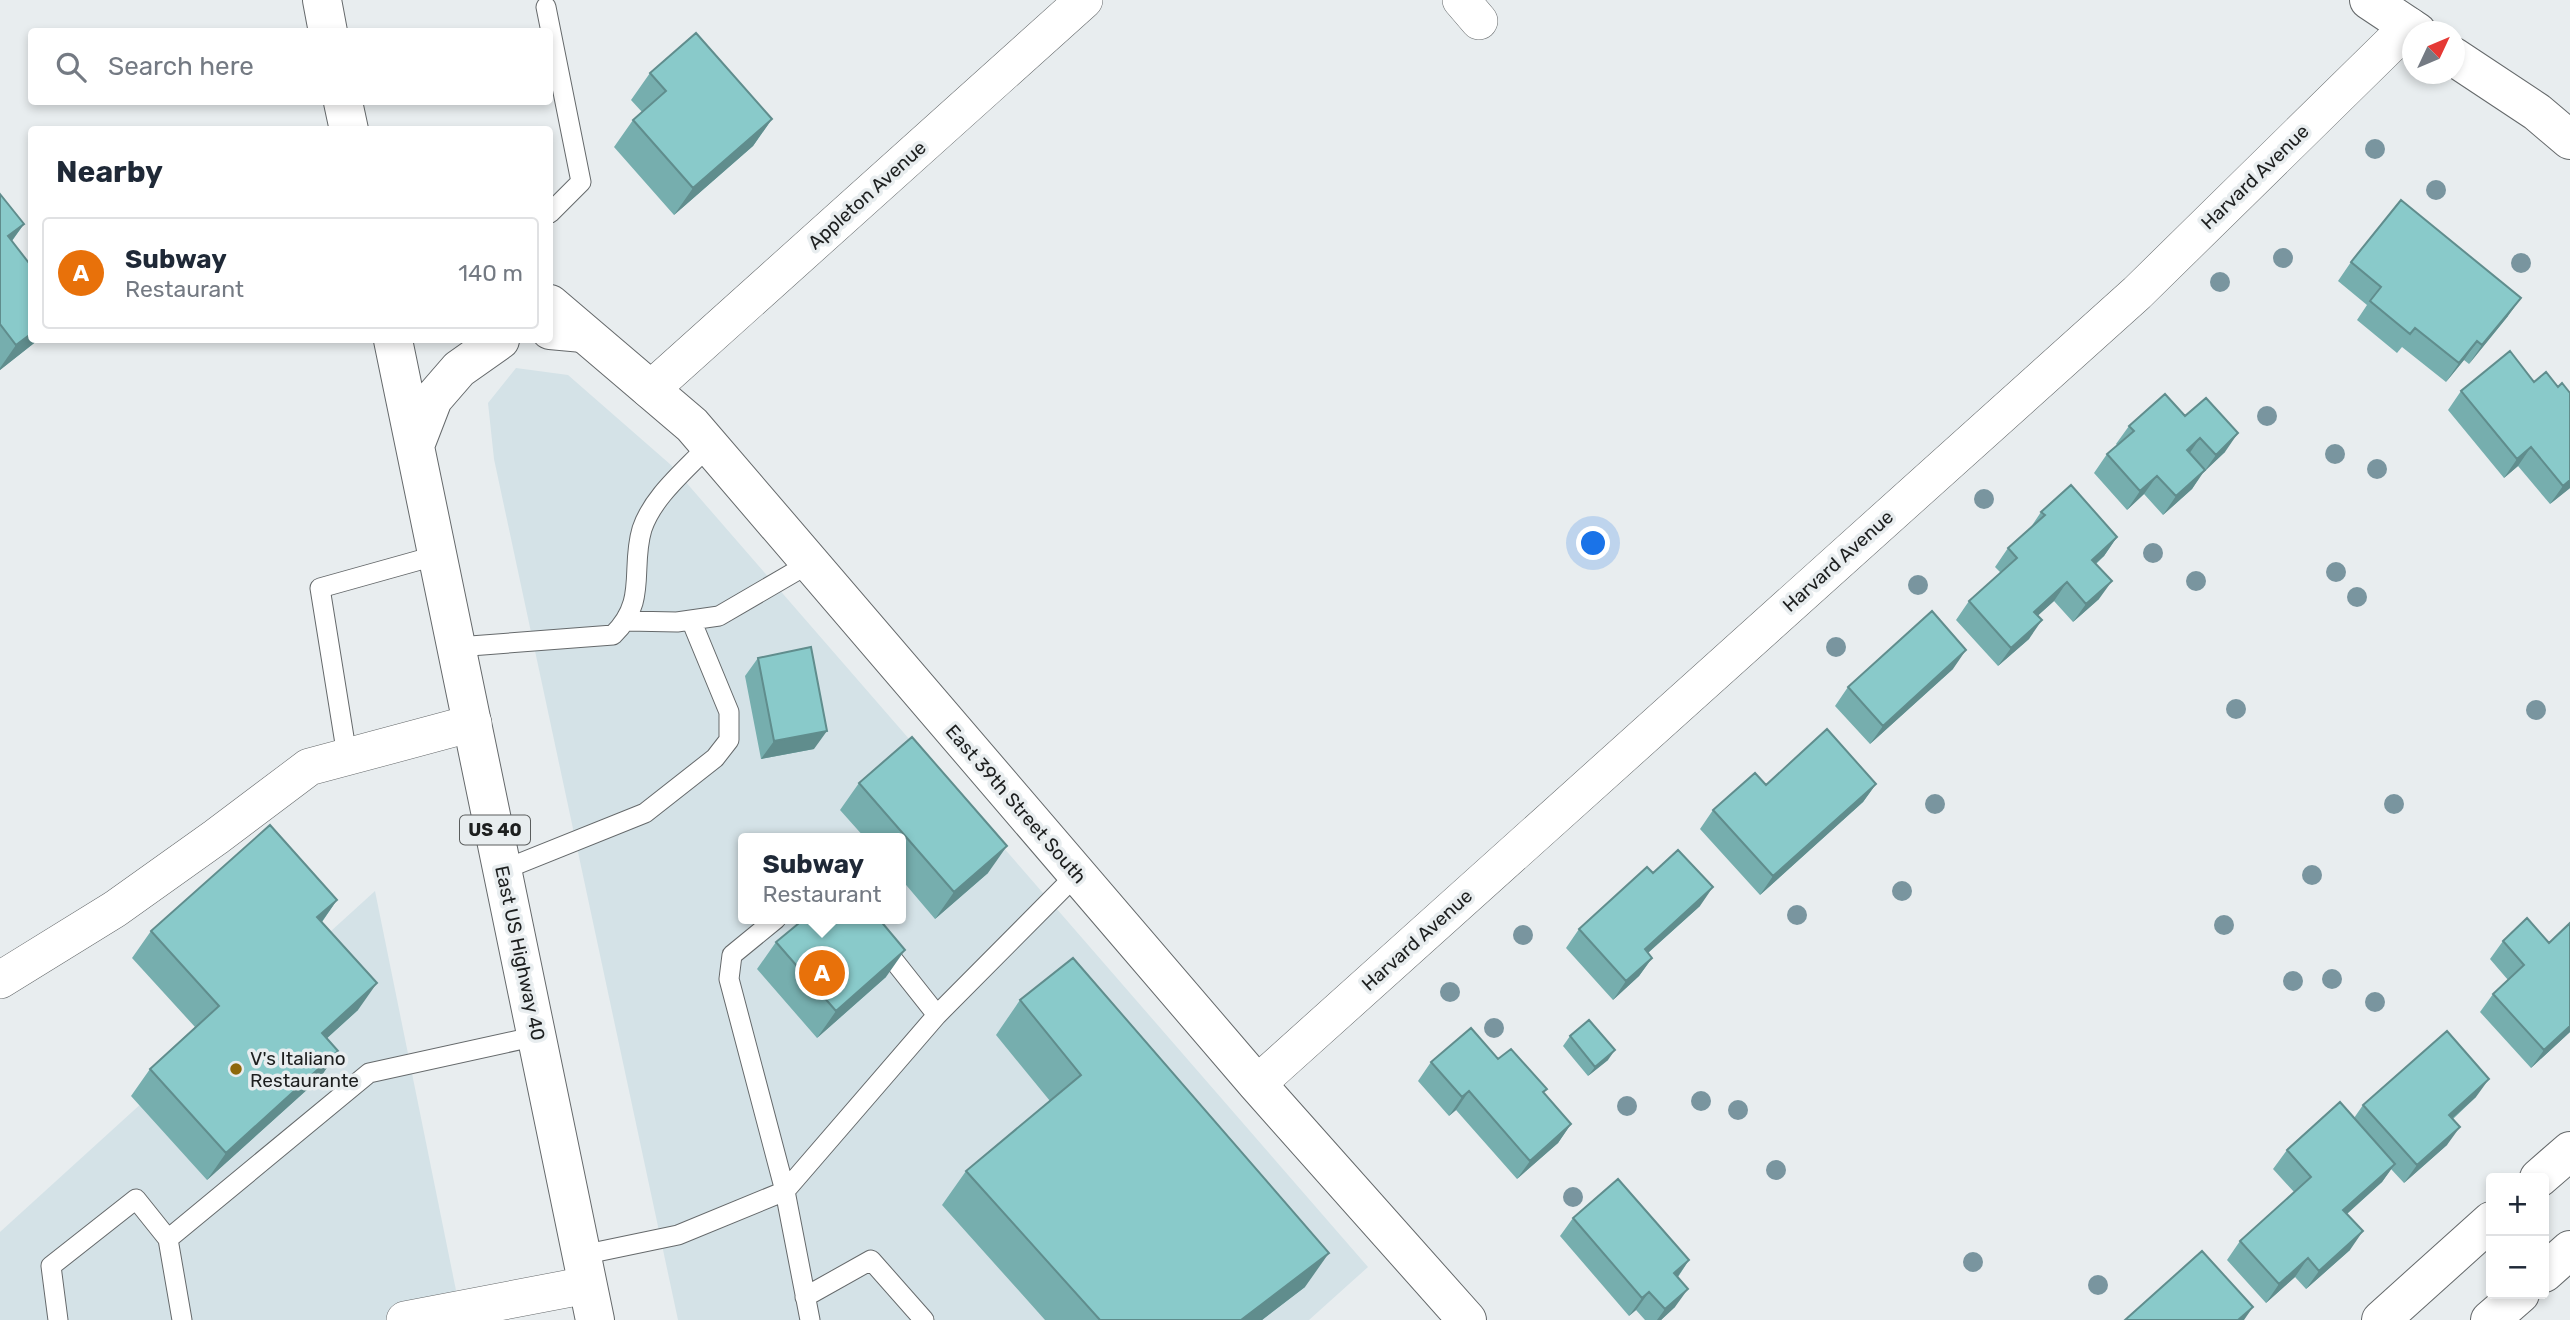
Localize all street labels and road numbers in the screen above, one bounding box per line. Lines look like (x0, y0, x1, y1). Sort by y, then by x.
street label: Harvard Avenue (2196, 120, 2314, 234)
street label: Appleton Avenue (803, 136, 931, 254)
street label: Harvard Avenue (1778, 505, 1898, 617)
street label: East 39th Street South (941, 720, 1091, 888)
road number: US 40 (460, 816, 530, 844)
street label: East US Highway 40 (490, 863, 550, 1043)
street label: Harvard Avenue (1357, 884, 1477, 996)

